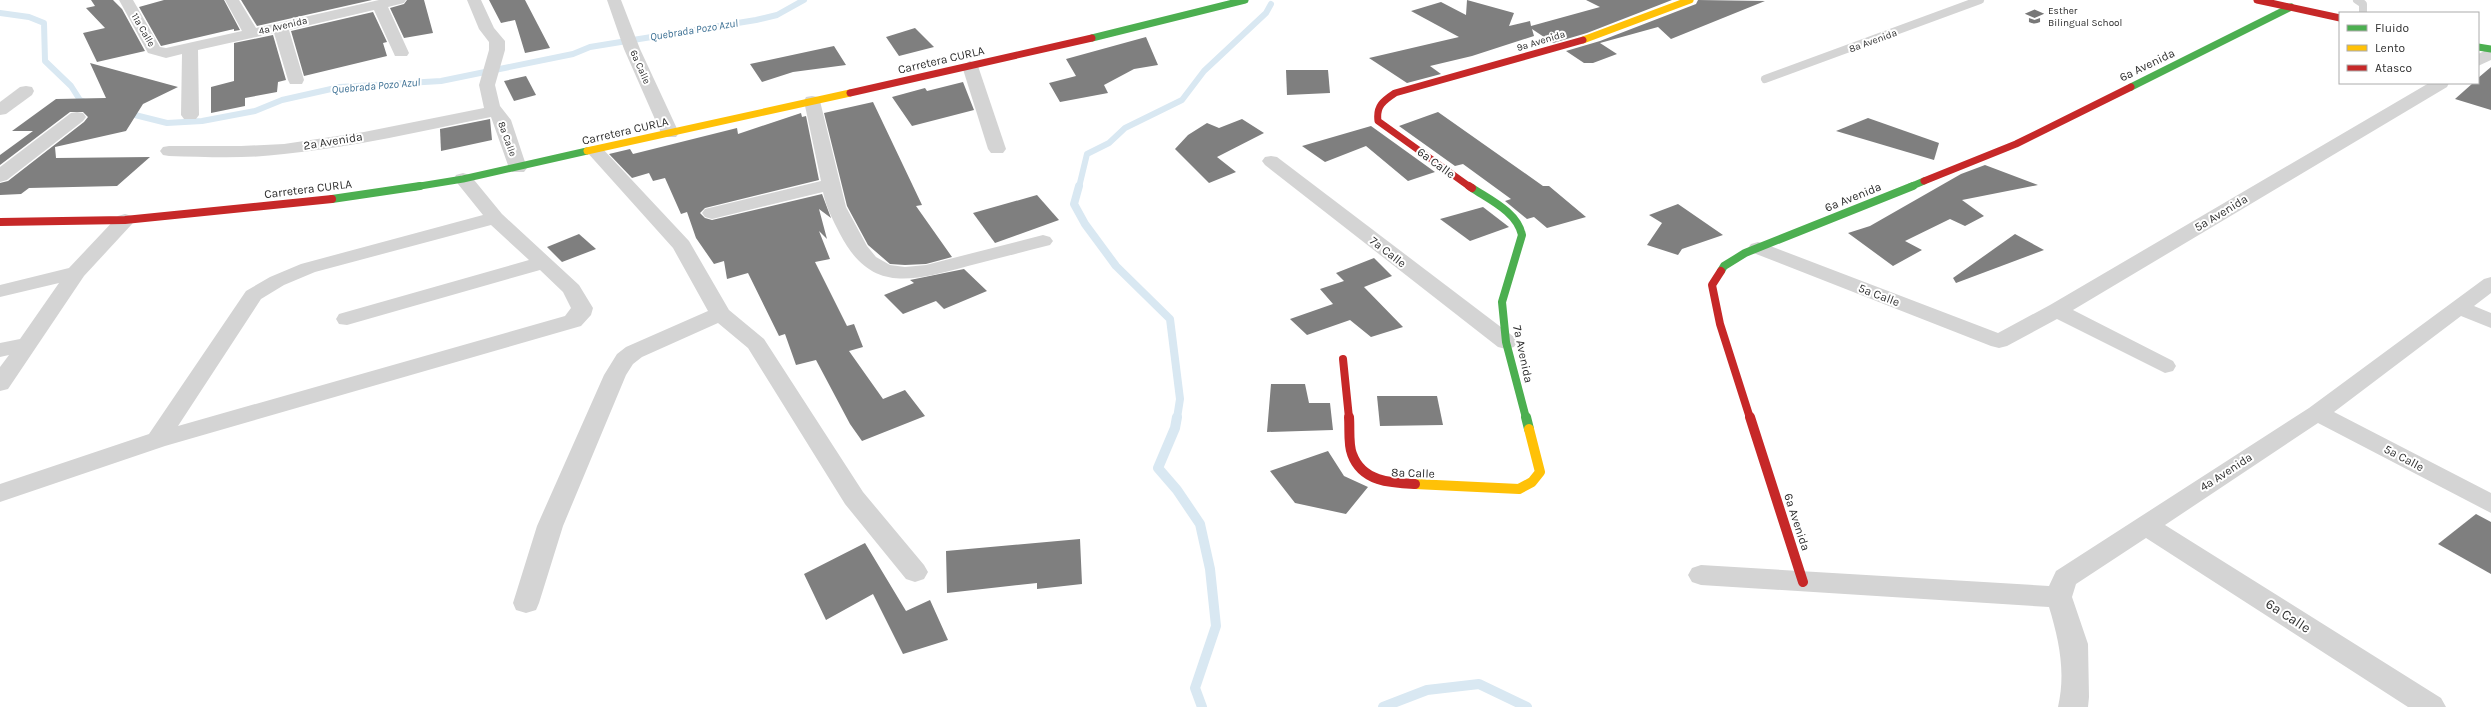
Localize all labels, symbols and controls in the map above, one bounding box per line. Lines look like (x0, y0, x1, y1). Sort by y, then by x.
place label: Esther Bilingual School (2048, 5, 2122, 29)
school or university icon: Esther Bilingual School (2025, 7, 2045, 27)
street label: 11ª Calle (129, 11, 157, 49)
legend (2339, 12, 2479, 84)
street label: 4ª Avenida (257, 15, 309, 37)
water label: Quebrada Pozo Azul (649, 17, 739, 43)
text: Fluido (2375, 21, 2409, 35)
street label: 8a Avenida (1847, 27, 1899, 55)
street label: 9a Avenida (1515, 28, 1567, 54)
text: Lento (2375, 41, 2405, 55)
street label: Carretera CURLA (896, 43, 986, 77)
street label: 6a Avenida (2117, 46, 2177, 84)
street label: 6ª Calle (627, 48, 653, 86)
text: Atasco (2375, 61, 2412, 75)
water label: Quebrada Pozo Azul (331, 76, 421, 96)
street label: Carretera CURLA (580, 114, 670, 148)
street label: 8ª Calle (495, 120, 519, 158)
street label: 2a Avenida (302, 129, 364, 153)
street label: 6a Calle (1414, 145, 1458, 181)
street label: Carretera CURLA (263, 177, 353, 201)
street label: 6a Avenida (1823, 179, 1883, 215)
street label: 5a Avenida (2192, 192, 2250, 234)
street label: 7a Calle (1367, 234, 1409, 270)
street label: 5a Calle (1856, 281, 1902, 309)
street label: 7a Avenida (1510, 324, 1536, 384)
street label: 5a Calle (2382, 442, 2426, 474)
street label: 4a Avenida (2197, 450, 2255, 494)
street label: 8a Calle (1391, 465, 1435, 481)
street label: 6a Avenida (1781, 491, 1813, 553)
street label: 6a Calle (2262, 595, 2314, 637)

